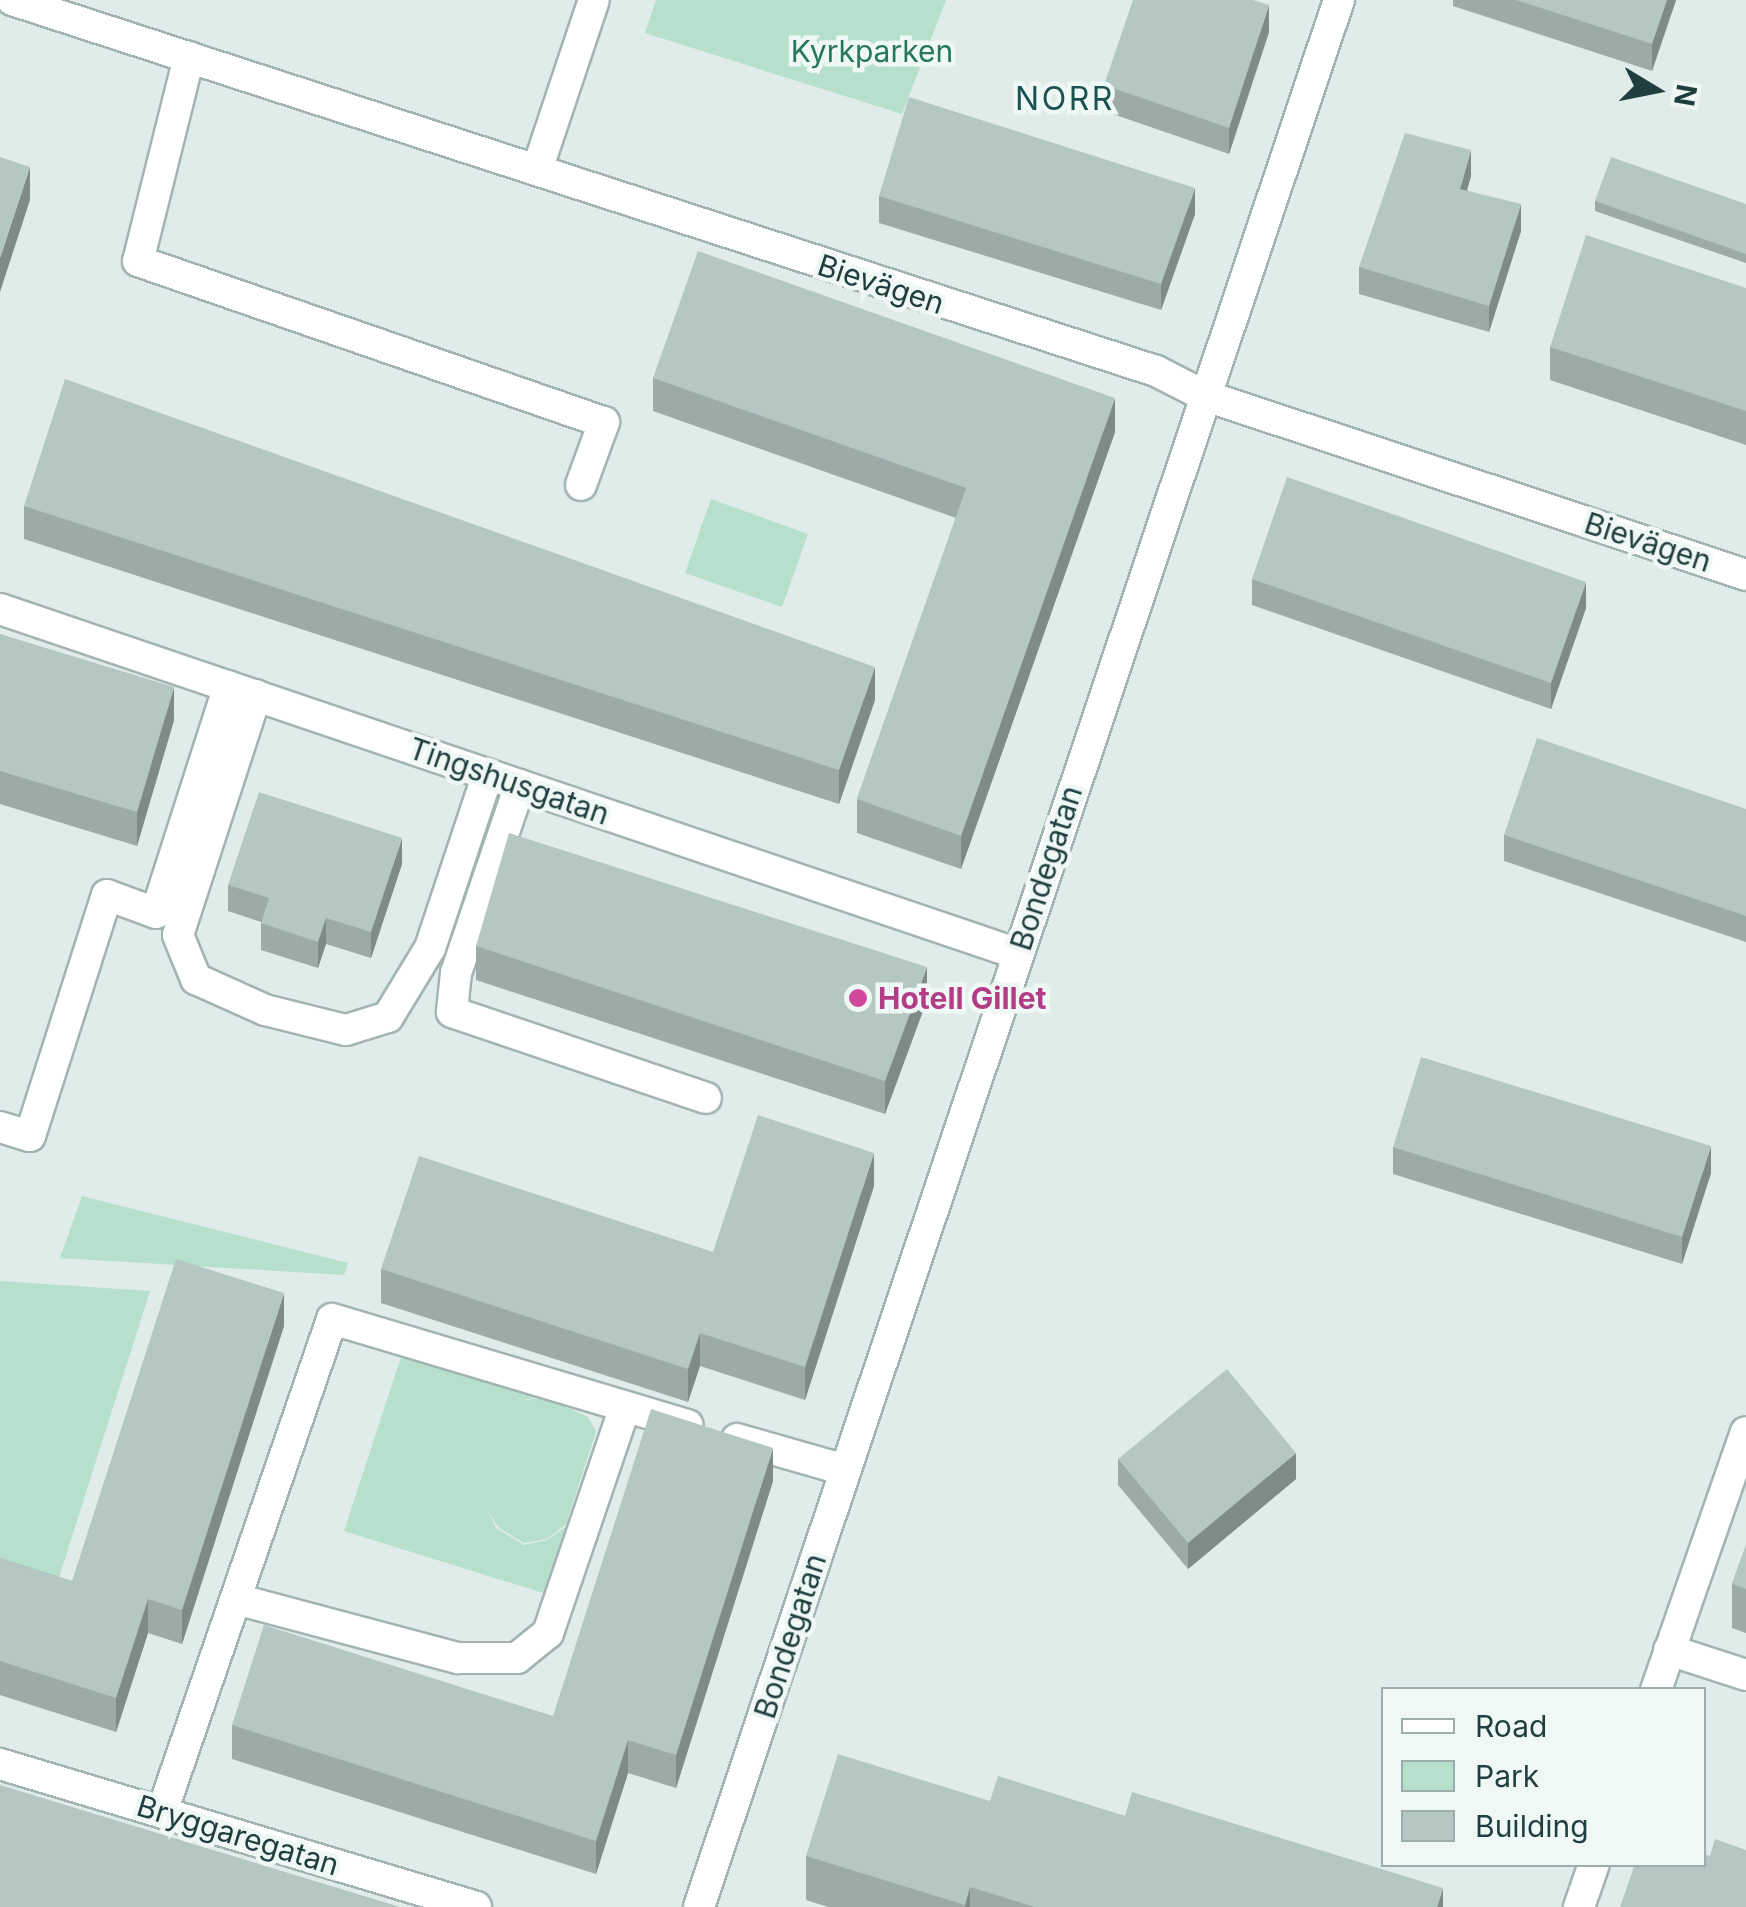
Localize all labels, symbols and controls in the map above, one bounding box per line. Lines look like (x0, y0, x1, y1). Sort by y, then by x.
park label: Kyrkparken (791, 33, 953, 69)
north arrow (1606, 40, 1706, 140)
district label: NORR (1015, 80, 1115, 118)
text: N (1667, 82, 1704, 109)
street label: Bievägen (813, 247, 949, 321)
street label: Bievägen (1580, 505, 1716, 579)
street label: Tingshusgatan (404, 730, 614, 832)
street label: Bondegatan (1002, 781, 1090, 955)
place label: Hotell Gillet (878, 980, 1047, 1016)
marker: Hotell Gillet (847, 987, 869, 1009)
street label: Bondegatan (746, 1549, 834, 1723)
legend (1381, 1687, 1706, 1867)
text: Road (1475, 1708, 1547, 1744)
text: Park (1475, 1758, 1539, 1794)
street label: Bryggaregatan (133, 1787, 343, 1883)
text: Building (1475, 1808, 1589, 1844)

